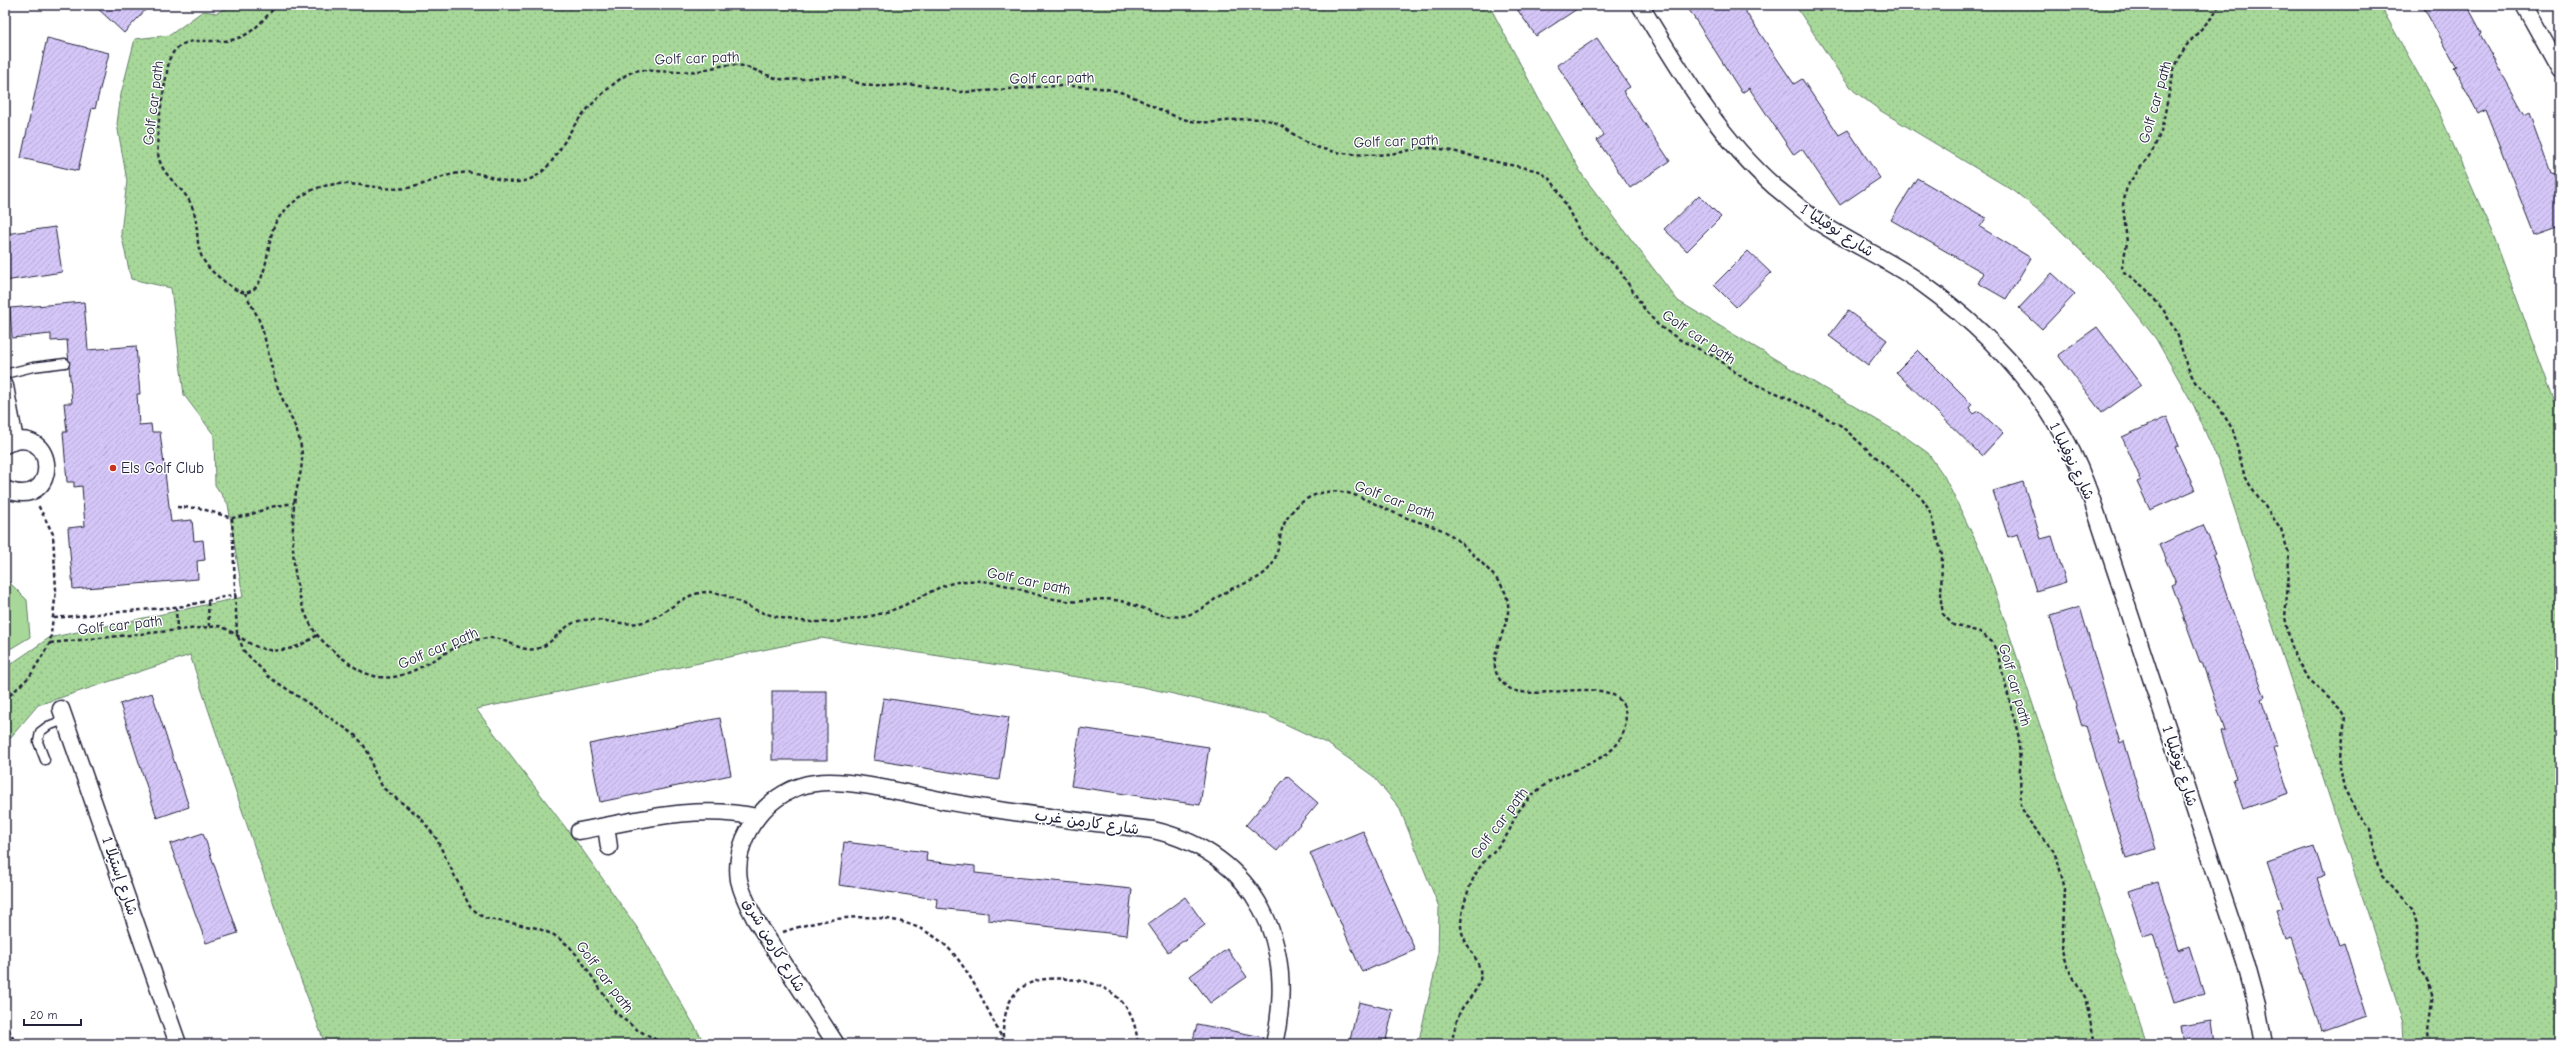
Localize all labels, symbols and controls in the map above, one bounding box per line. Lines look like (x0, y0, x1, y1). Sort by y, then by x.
street label: Golf car path (654, 48, 740, 68)
street label: Golf car path (2135, 59, 2175, 145)
street label: Golf car path (139, 60, 167, 146)
street label: Golf car path (1009, 68, 1095, 88)
street label: Golf car path (1353, 131, 1439, 151)
street label: شارع نوفيليا 1 (1796, 200, 1877, 261)
street label: Golf car path (1659, 306, 1739, 368)
street label: شارع نوفيليا 1 (2045, 419, 2098, 503)
place label: Els Golf Club (121, 459, 204, 477)
marker: Els Golf Club (108, 463, 118, 473)
street label: Golf car path (1352, 476, 1438, 524)
street label: Golf car path (985, 563, 1073, 599)
street label: Golf car path (77, 612, 163, 638)
street label: Golf car path (395, 623, 481, 673)
street label: Golf car path (1995, 642, 2035, 728)
street label: شارع نوفيليا 1 (2158, 723, 2201, 809)
street label: Golf car path (1466, 784, 1532, 862)
street label: شارع كارمن غرب (1034, 806, 1140, 839)
street label: شارع إستيلا 1 (97, 834, 142, 918)
street label: شارع كارمن شرق (738, 895, 809, 996)
street label: Golf car path (572, 938, 638, 1016)
scale bar (24, 1001, 81, 1027)
text: 20 m (30, 1008, 58, 1022)

